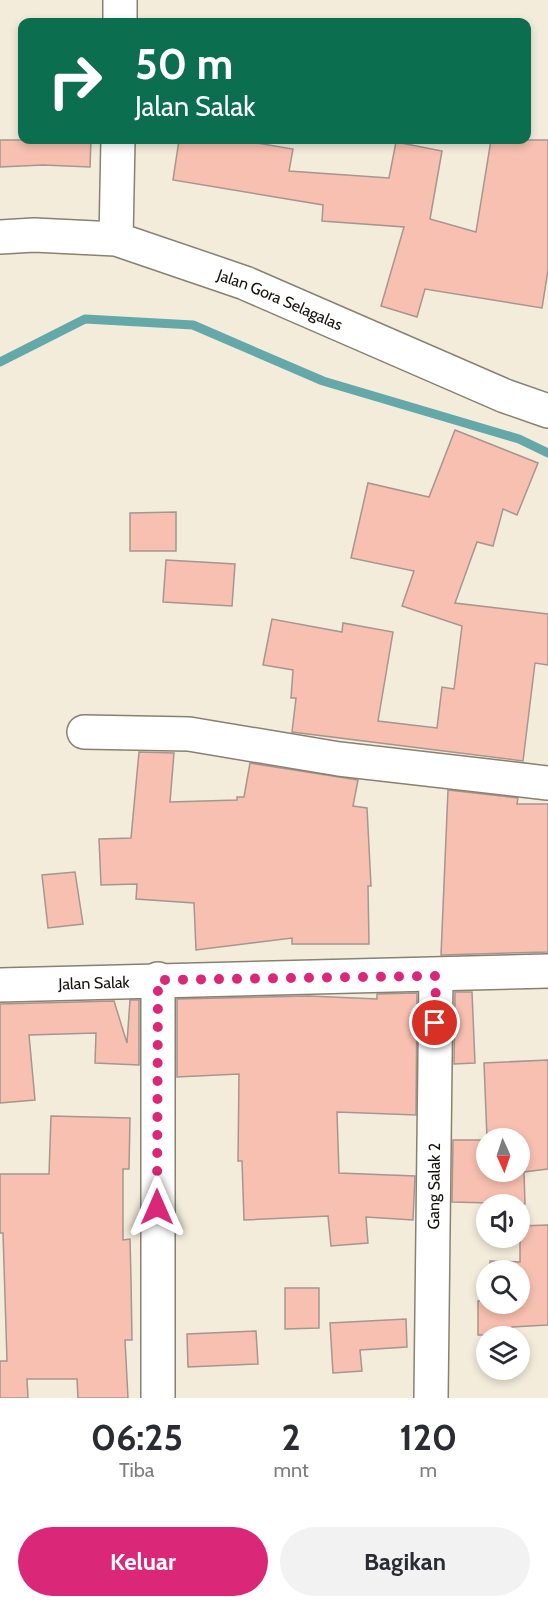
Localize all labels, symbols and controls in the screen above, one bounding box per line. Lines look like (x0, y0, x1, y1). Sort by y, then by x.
text: 50 m (135, 38, 233, 90)
icon: right (36, 42, 114, 120)
text: Jalan Salak (135, 90, 255, 123)
street label: Jalan Gora Selagalas (214, 265, 346, 334)
street label: Jalan Salak (57, 973, 131, 994)
pin (409, 997, 460, 1048)
icon: arrive (418, 1006, 451, 1039)
north arrow (476, 1128, 530, 1182)
map controls (476, 1128, 530, 1380)
street label: Gang Salak 2 (424, 1143, 444, 1229)
position arrow (125, 1175, 189, 1239)
button: sound (476, 1194, 530, 1248)
button: search (476, 1260, 530, 1314)
button: layers (476, 1326, 530, 1380)
text: 06:25 (91, 1415, 183, 1459)
text: 2 (282, 1415, 301, 1459)
text: 120 (399, 1415, 457, 1459)
text: Tiba (119, 1458, 154, 1482)
text: mnt (273, 1458, 309, 1482)
text: m (420, 1458, 437, 1482)
button: Keluar (18, 1527, 268, 1596)
button: Bagikan (280, 1527, 530, 1596)

